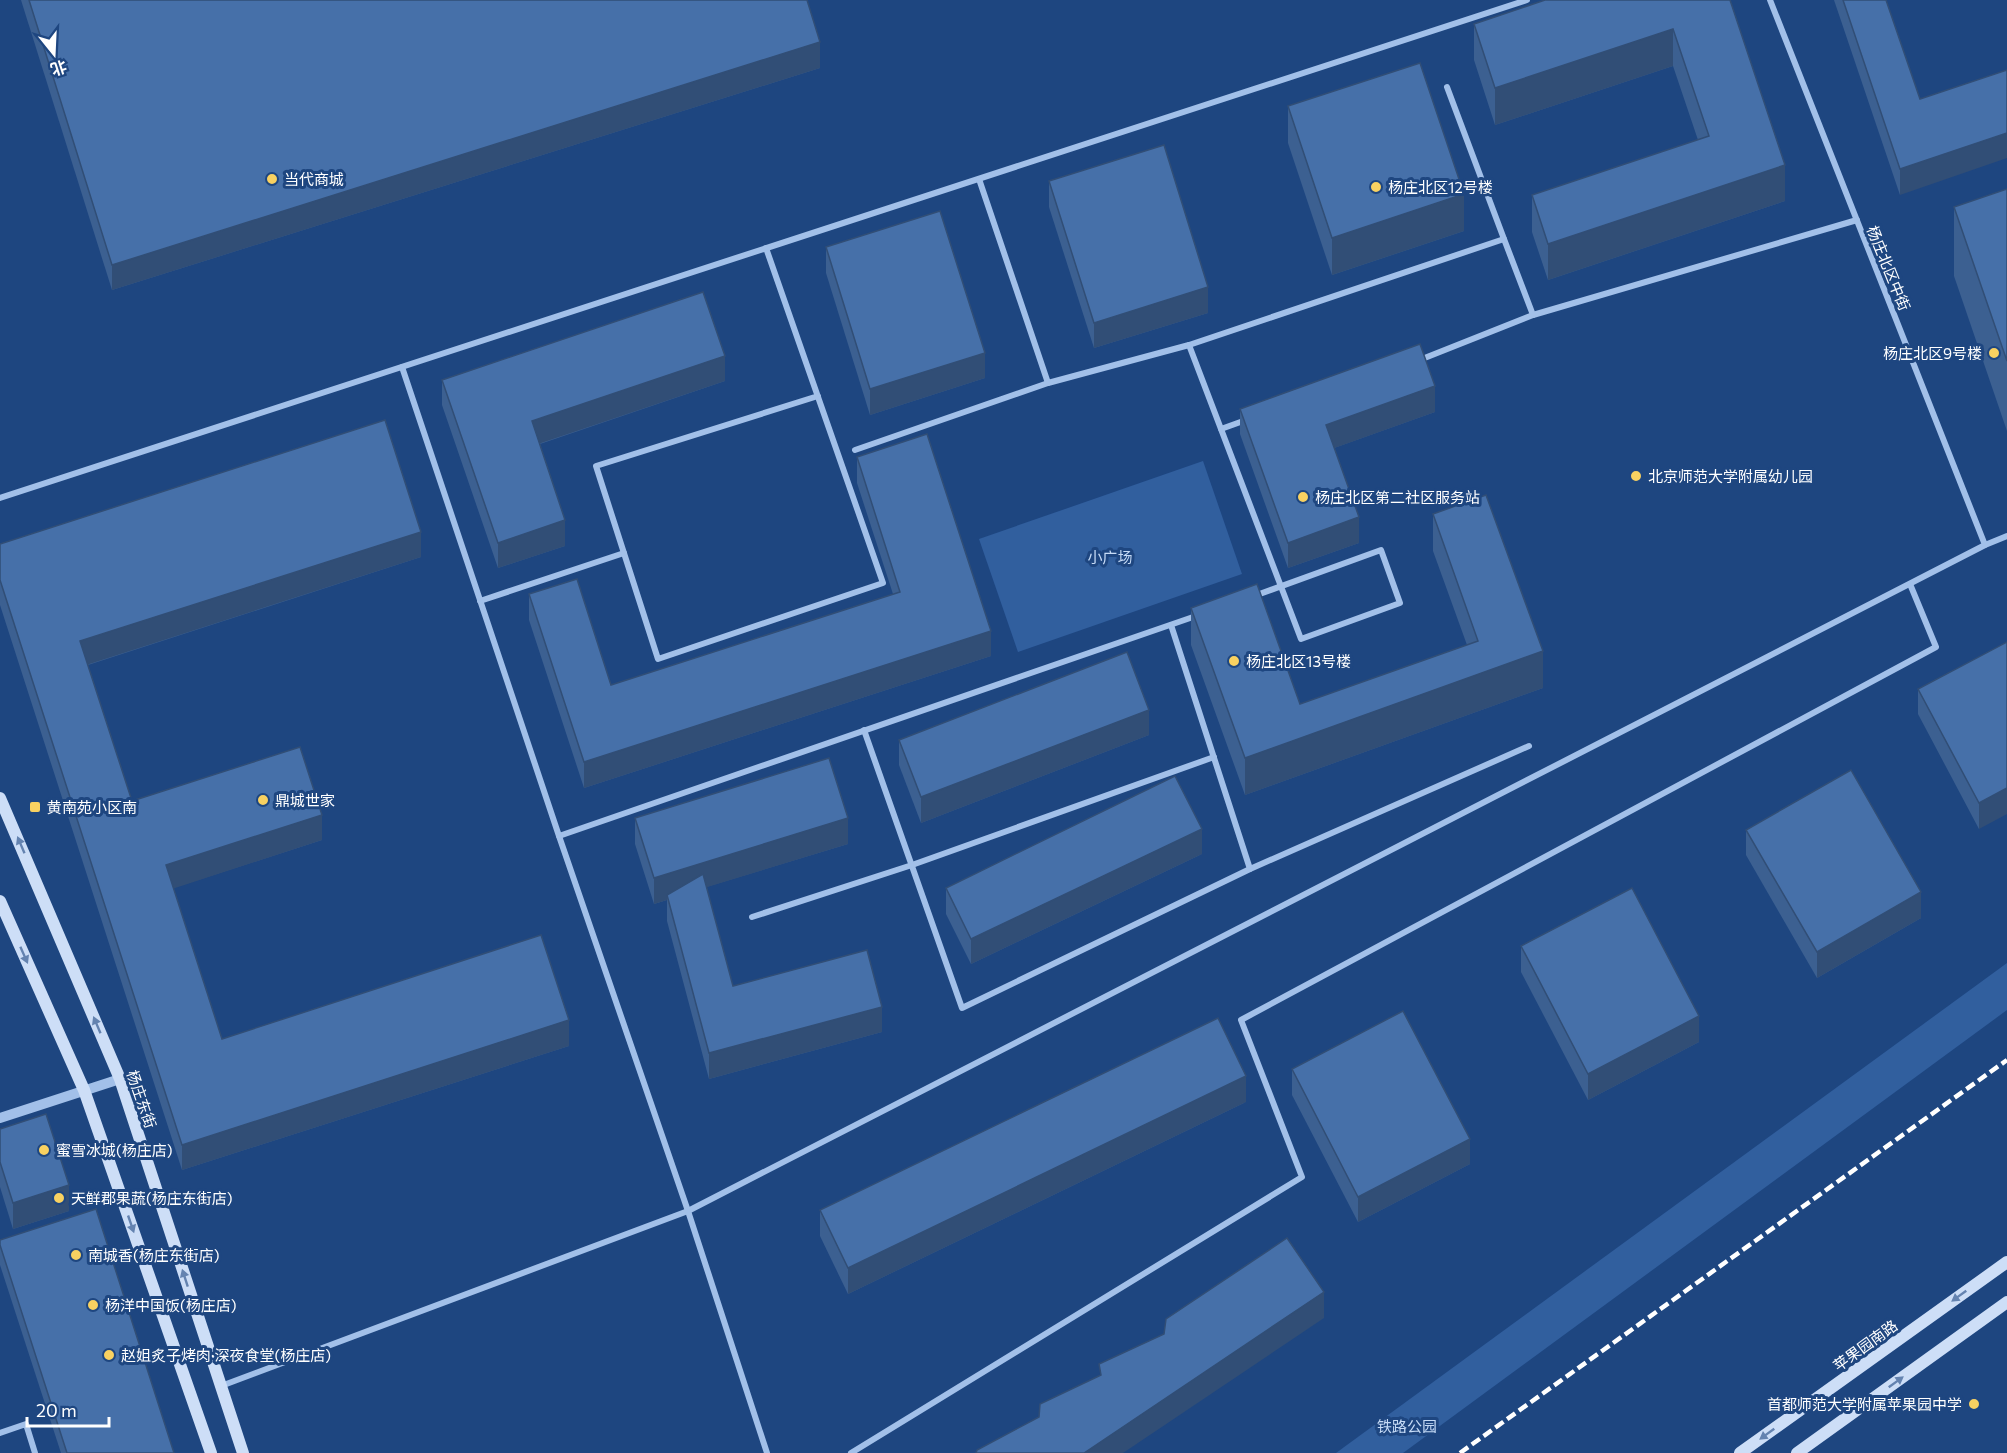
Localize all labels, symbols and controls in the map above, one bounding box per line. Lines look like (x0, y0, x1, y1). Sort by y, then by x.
north arrow (24, 24, 84, 84)
text: 北 (48, 57, 69, 80)
place label: 当代商城 (284, 170, 344, 188)
marker: 当代商城 (265, 172, 279, 186)
place label: 杨庄北区12号楼 (1388, 178, 1493, 196)
marker: 杨庄北区12号楼 (1369, 180, 1383, 194)
street label: 杨庄北区中街 (1864, 223, 1914, 313)
place label: 杨庄北区9号楼 (1883, 344, 1982, 362)
marker: 杨庄北区9号楼 (1987, 346, 2001, 360)
place label: 北京师范大学附属幼儿园 (1648, 467, 1813, 485)
marker: 北京师范大学附属幼儿园 (1629, 469, 1643, 483)
place label: 杨庄北区第二社区服务站 (1315, 488, 1480, 506)
marker: 杨庄北区第二社区服务站 (1296, 490, 1310, 504)
park label: 小广场 (1087, 548, 1133, 566)
place label: 杨庄北区13号楼 (1246, 652, 1351, 670)
marker: 杨庄北区13号楼 (1227, 654, 1241, 668)
place label: 鼎城世家 (275, 791, 335, 809)
marker: 鼎城世家 (256, 793, 270, 807)
place label: 黄南苑小区南 (47, 798, 137, 816)
marker: 黄南苑小区南 (28, 800, 42, 814)
one-way arrow (16, 836, 26, 854)
one-way arrow (19, 946, 29, 964)
one-way arrow (92, 1015, 102, 1033)
street label: 杨庄东街 (124, 1068, 160, 1130)
place label: 蜜雪冰城(杨庄店) (56, 1141, 173, 1159)
marker: 蜜雪冰城(杨庄店) (37, 1143, 51, 1157)
place label: 天鲜郡果蔬(杨庄东街店) (71, 1189, 233, 1207)
marker: 天鲜郡果蔬(杨庄东街店) (52, 1191, 66, 1205)
one-way arrow (127, 1215, 137, 1233)
place label: 南城香(杨庄东街店) (88, 1246, 220, 1264)
marker: 南城香(杨庄东街店) (69, 1248, 83, 1262)
one-way arrow (180, 1269, 189, 1287)
one-way arrow (1952, 1290, 1968, 1302)
place label: 杨洋中国饭(杨庄店) (105, 1296, 237, 1314)
marker: 杨洋中国饭(杨庄店) (86, 1298, 100, 1312)
street label: 苹果园南路 (1829, 1316, 1901, 1374)
place label: 赵姐炙子烤肉·深夜食堂(杨庄店) (121, 1346, 331, 1364)
marker: 赵姐炙子烤肉·深夜食堂(杨庄店) (102, 1348, 116, 1362)
one-way arrow (1887, 1376, 1903, 1388)
scale bar (27, 1390, 110, 1428)
place label: 首都师范大学附属苹果园中学 (1767, 1395, 1962, 1413)
marker: 首都师范大学附属苹果园中学 (1967, 1397, 1981, 1411)
text: 20 m (36, 1399, 77, 1421)
park label: 铁路公园 (1377, 1417, 1437, 1435)
one-way arrow (1759, 1428, 1775, 1440)

